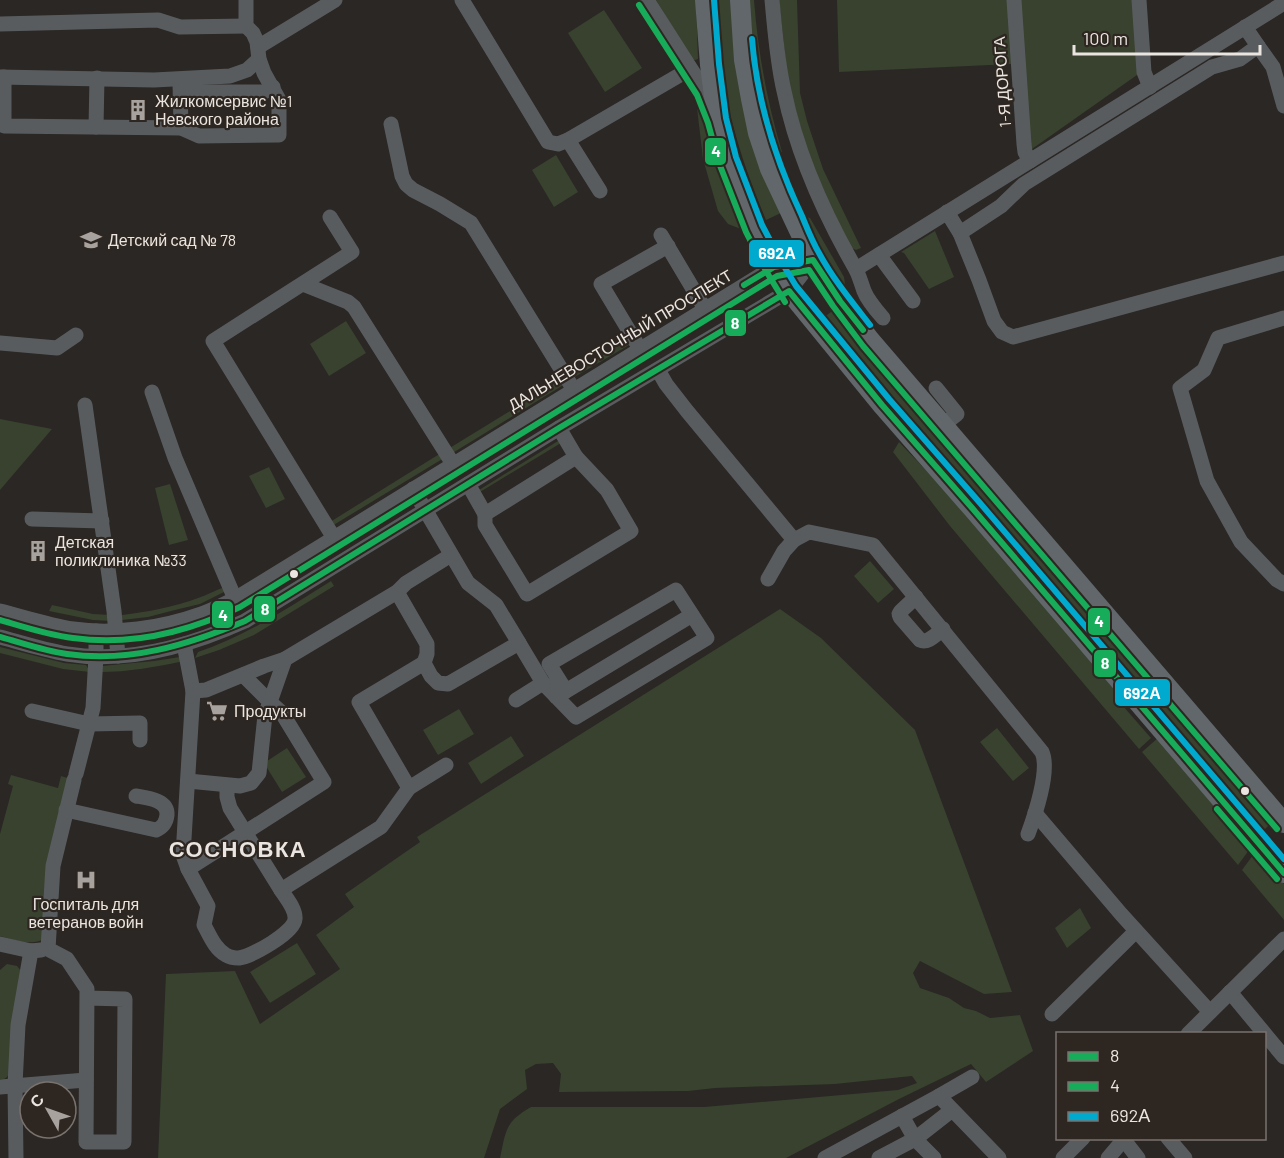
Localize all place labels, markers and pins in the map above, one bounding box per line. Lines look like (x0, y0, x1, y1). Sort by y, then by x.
place label: Жилкомсервис №1 Невского района (155, 91, 292, 128)
building icon: Жилкомсервис №1 Невского района (126, 98, 150, 122)
school or university icon: Детский сад № 78 (79, 228, 103, 252)
place label: Детский сад № 78 (108, 230, 236, 249)
place label: Детская поликлиника №33 (55, 532, 187, 569)
building icon: Детская поликлиника №33 (26, 539, 50, 563)
unlabelled marker (288, 568, 300, 580)
supermarket icon: Продукты (205, 699, 229, 723)
place label: Продукты (234, 701, 306, 720)
unlabelled marker (1239, 785, 1251, 797)
hospital icon: Госпиталь для ветеранов войн (74, 868, 98, 892)
place label: Госпиталь для ветеранов войн (29, 894, 143, 931)

